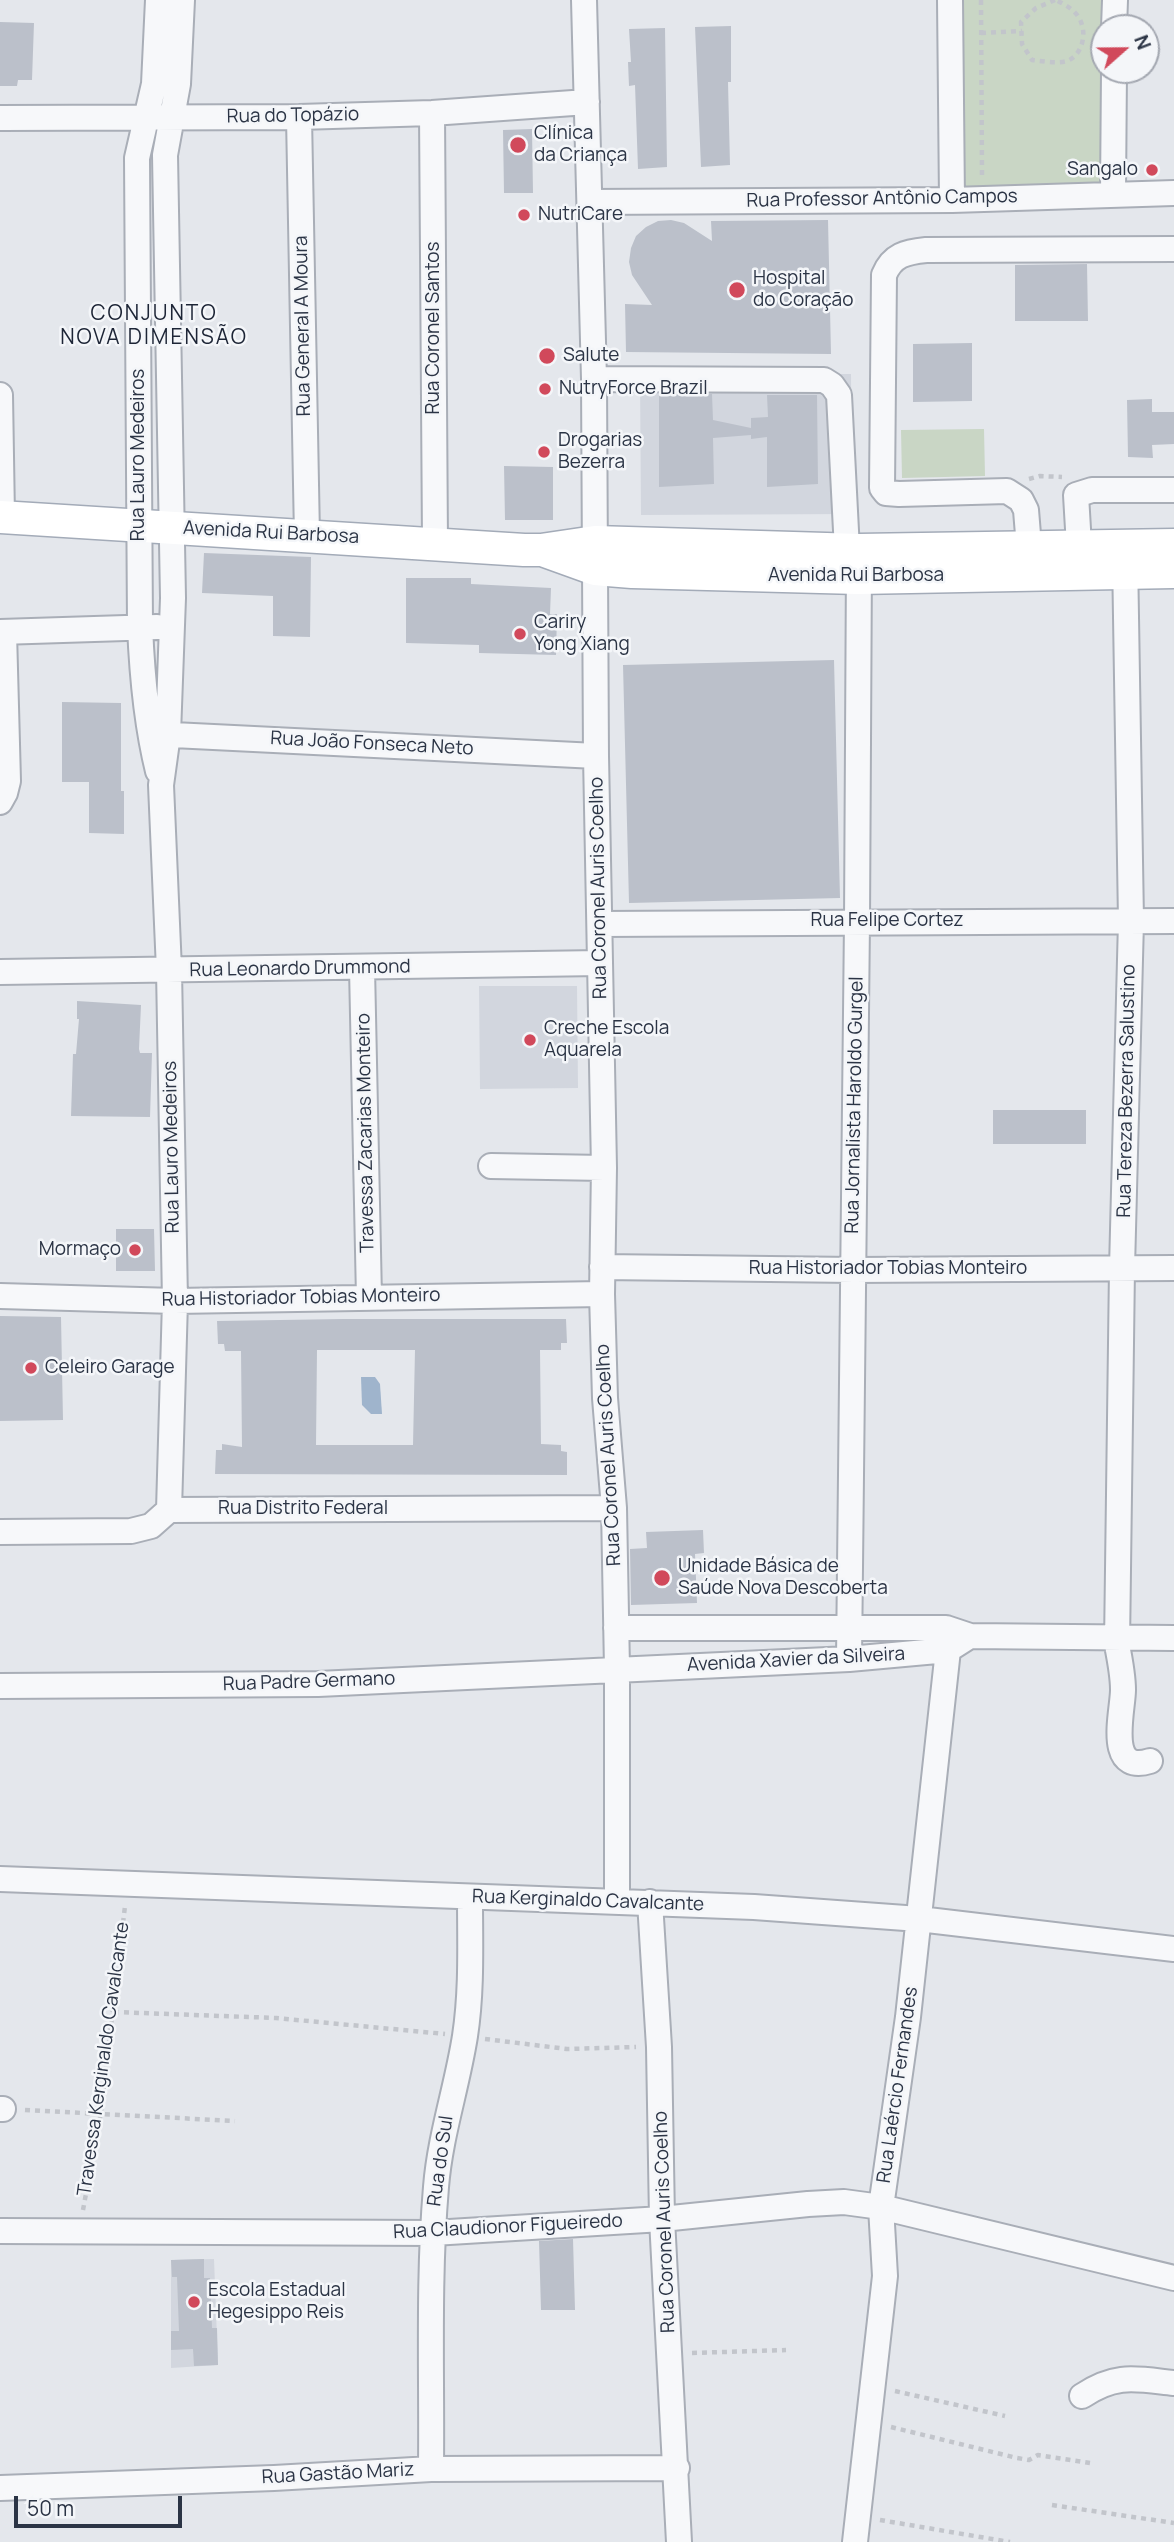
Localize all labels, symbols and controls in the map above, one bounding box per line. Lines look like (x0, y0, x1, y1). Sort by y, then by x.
north arrow (1090, 14, 1160, 84)
text: N (1128, 31, 1157, 53)
street label: Rua do Topázio (227, 103, 359, 129)
place label: Clínica da Criança (534, 123, 627, 167)
marker: Clínica da Criança (508, 135, 528, 155)
place label: Sangalo (1067, 159, 1138, 181)
marker: Sangalo (1144, 162, 1160, 178)
street label: Rua Professor Antônio Campos (746, 185, 1018, 213)
place label: NutriCare (538, 204, 623, 226)
marker: NutriCare (516, 207, 532, 223)
street label: Rua General A Moura (290, 235, 316, 417)
street label: Rua Coronel Santos (423, 242, 445, 414)
place label: Hospital do Coração (753, 268, 853, 312)
marker: Hospital do Coração (727, 280, 747, 300)
district label: CONJUNTO NOVA DIMENSÃO (62, 301, 246, 351)
place label: Salute (563, 345, 619, 367)
marker: Salute (537, 346, 557, 366)
street label: Rua Lauro Medeiros (128, 369, 150, 541)
place label: NutryForce Brazil (559, 378, 708, 400)
marker: NutryForce Brazil (537, 381, 553, 397)
place label: Drogarias Bezerra (558, 430, 642, 474)
marker: Drogarias Bezerra (536, 444, 552, 460)
street label: Avenida Rui Barbosa (182, 517, 360, 549)
street label: Avenida Rui Barbosa (768, 565, 944, 587)
place label: Cariry Yong Xiang (534, 612, 630, 656)
marker: Cariry Yong Xiang (512, 626, 528, 642)
street label: Rua João Fonseca Neto (270, 727, 474, 761)
street label: Rua Coronel Auris Coelho (586, 777, 612, 999)
street label: Rua Felipe Cortez (810, 910, 964, 932)
street label: Rua Leonardo Drummond (189, 956, 411, 982)
street label: Rua Tereza Bezerra Salustino (1113, 964, 1141, 1218)
street label: Rua Jornalista Haroldo Gurgel (841, 976, 869, 1234)
street label: Travessa Zacarias Monteiro (353, 1013, 379, 1253)
place label: Creche Escola Aquarela (544, 1018, 669, 1062)
marker: Creche Escola Aquarela (522, 1032, 538, 1048)
street label: Rua Lauro Medeiros (159, 1061, 185, 1233)
place label: Mormaço (39, 1239, 121, 1261)
marker: Mormaço (127, 1242, 143, 1258)
street label: Rua Historiador Tobias Monteiro (749, 1258, 1027, 1280)
street label: Rua Historiador Tobias Monteiro (161, 1284, 441, 1312)
street label: Rua Coronel Auris Coelho (592, 1343, 626, 1567)
place label: Celeiro Garage (45, 1357, 175, 1379)
marker: Celeiro Garage (23, 1360, 39, 1376)
street label: Rua Distrito Federal (218, 1498, 388, 1520)
place label: Unidade Básica de Saúde Nova Descoberta (678, 1556, 888, 1600)
marker: Unidade Básica de Saúde Nova Descoberta (652, 1568, 672, 1588)
street label: Avenida Xavier da Silveira (686, 1643, 906, 1677)
street label: Rua Padre Germano (222, 1668, 396, 1696)
street label: Rua Kerginaldo Cavalcante (471, 1886, 705, 1916)
street label: Travessa Kerginaldo Cavalcante (73, 1920, 135, 2198)
street label: Rua Laércio Fernandes (873, 1985, 923, 2185)
street label: Rua Coronel Auris Coelho (650, 2111, 680, 2333)
street label: Rua do Sul (423, 2114, 459, 2208)
street label: Rua Claudionor Figueiredo (393, 2210, 623, 2244)
place label: Escola Estadual Hegesippo Reis (208, 2280, 346, 2324)
marker: Escola Estadual Hegesippo Reis (186, 2294, 202, 2310)
street label: Rua Gastão Mariz (261, 2459, 415, 2489)
scale bar (18, 2482, 186, 2526)
text: 50 m (27, 2494, 74, 2522)

